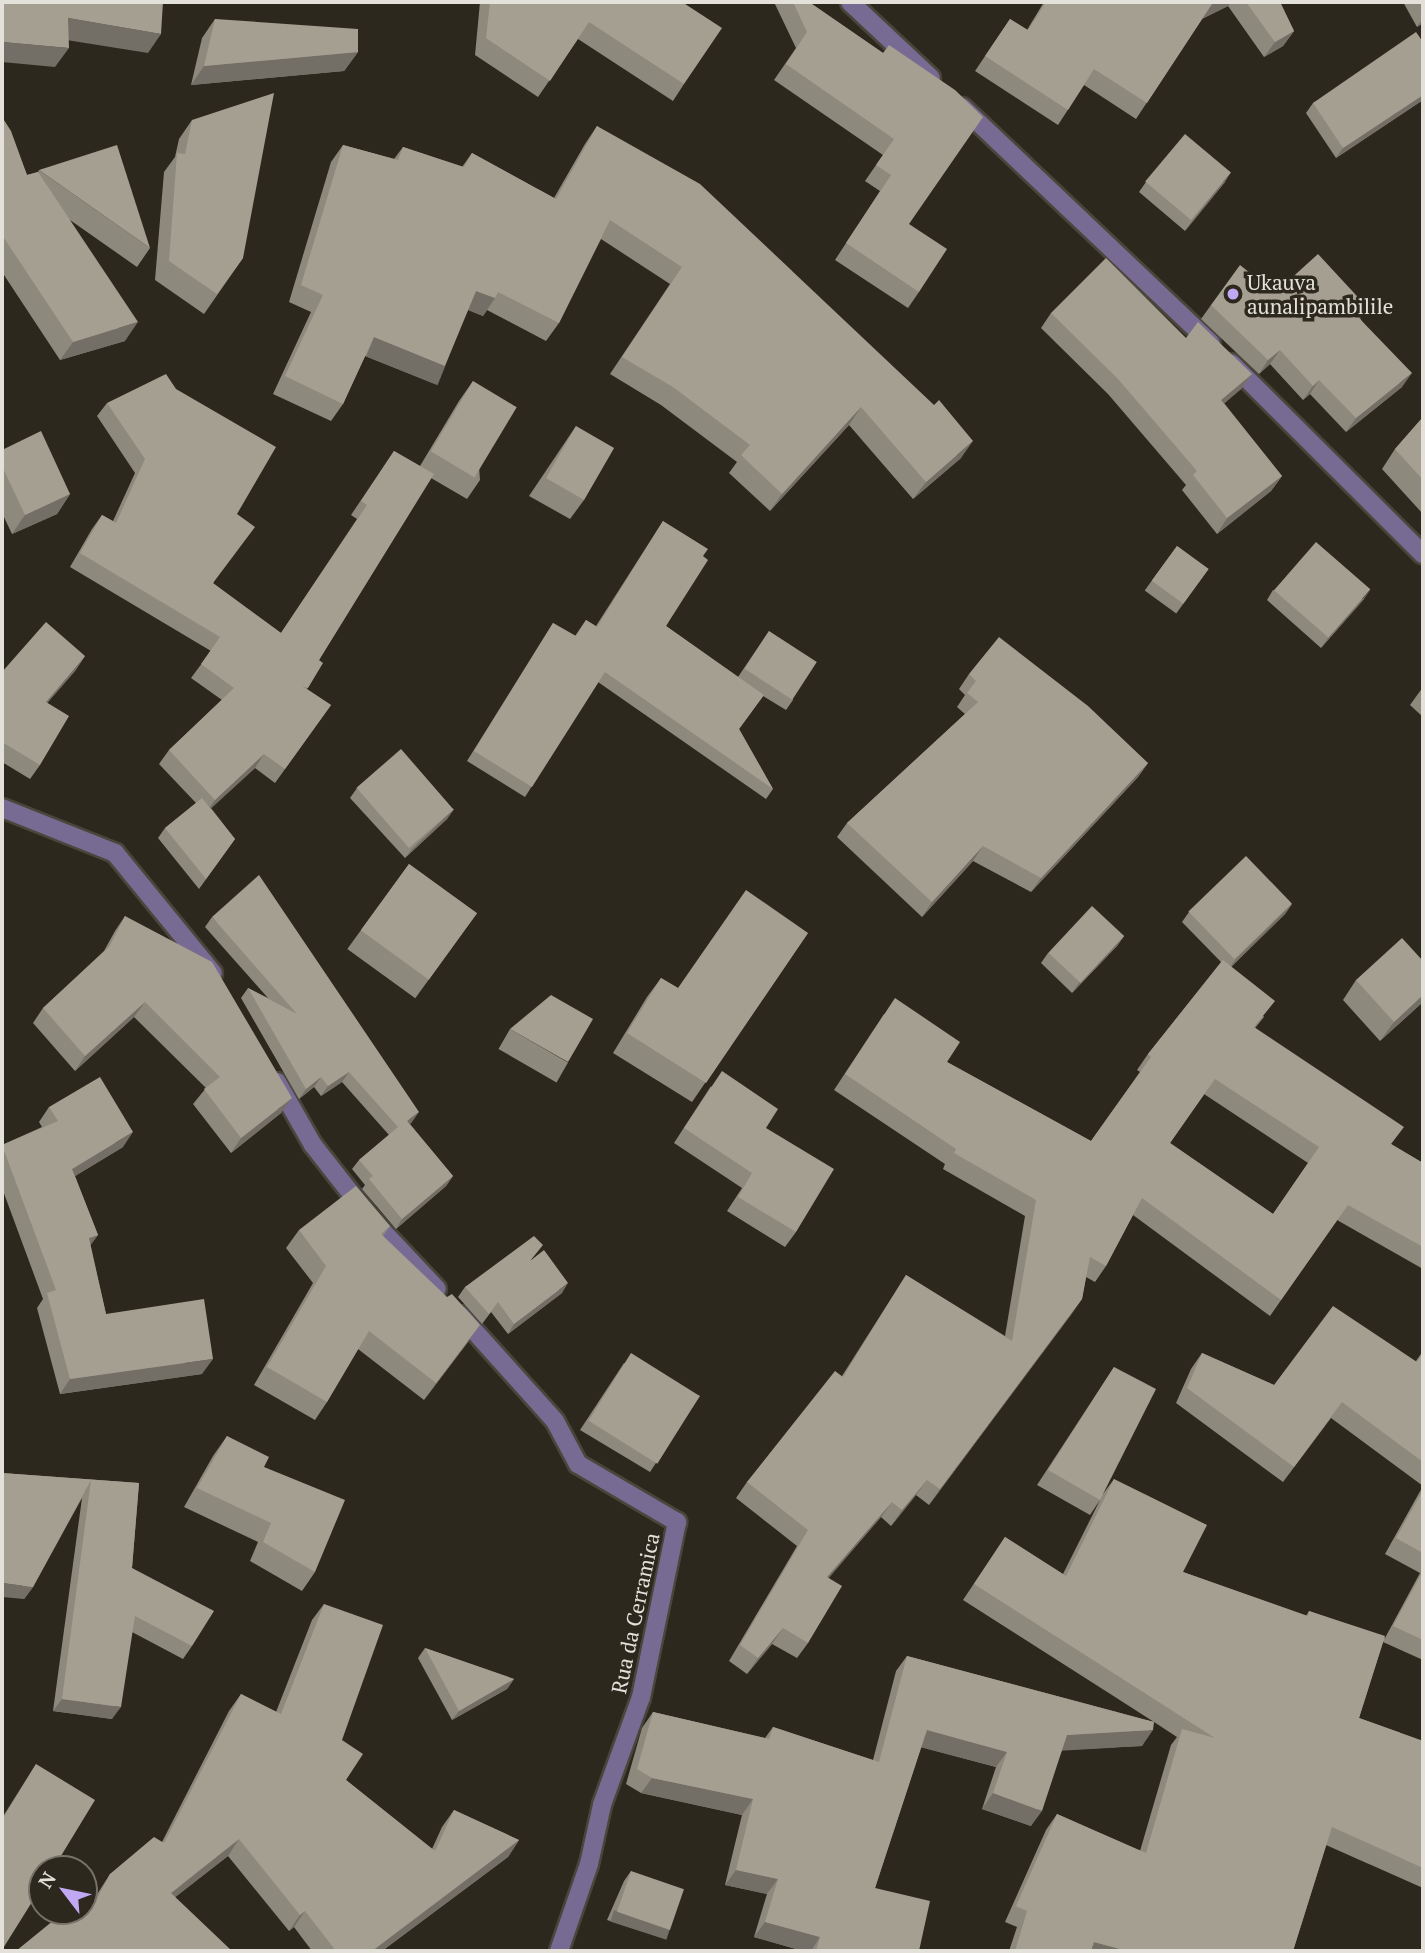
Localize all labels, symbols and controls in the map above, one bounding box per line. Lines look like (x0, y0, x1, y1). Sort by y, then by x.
place label: Ukauva aunalipambilile (1247, 269, 1393, 319)
marker: Ukauva aunalipambilile (1225, 286, 1241, 302)
street label: Rua da Cerramica (606, 1530, 664, 1696)
north arrow (28, 1855, 98, 1925)
text: N (32, 1867, 61, 1892)

